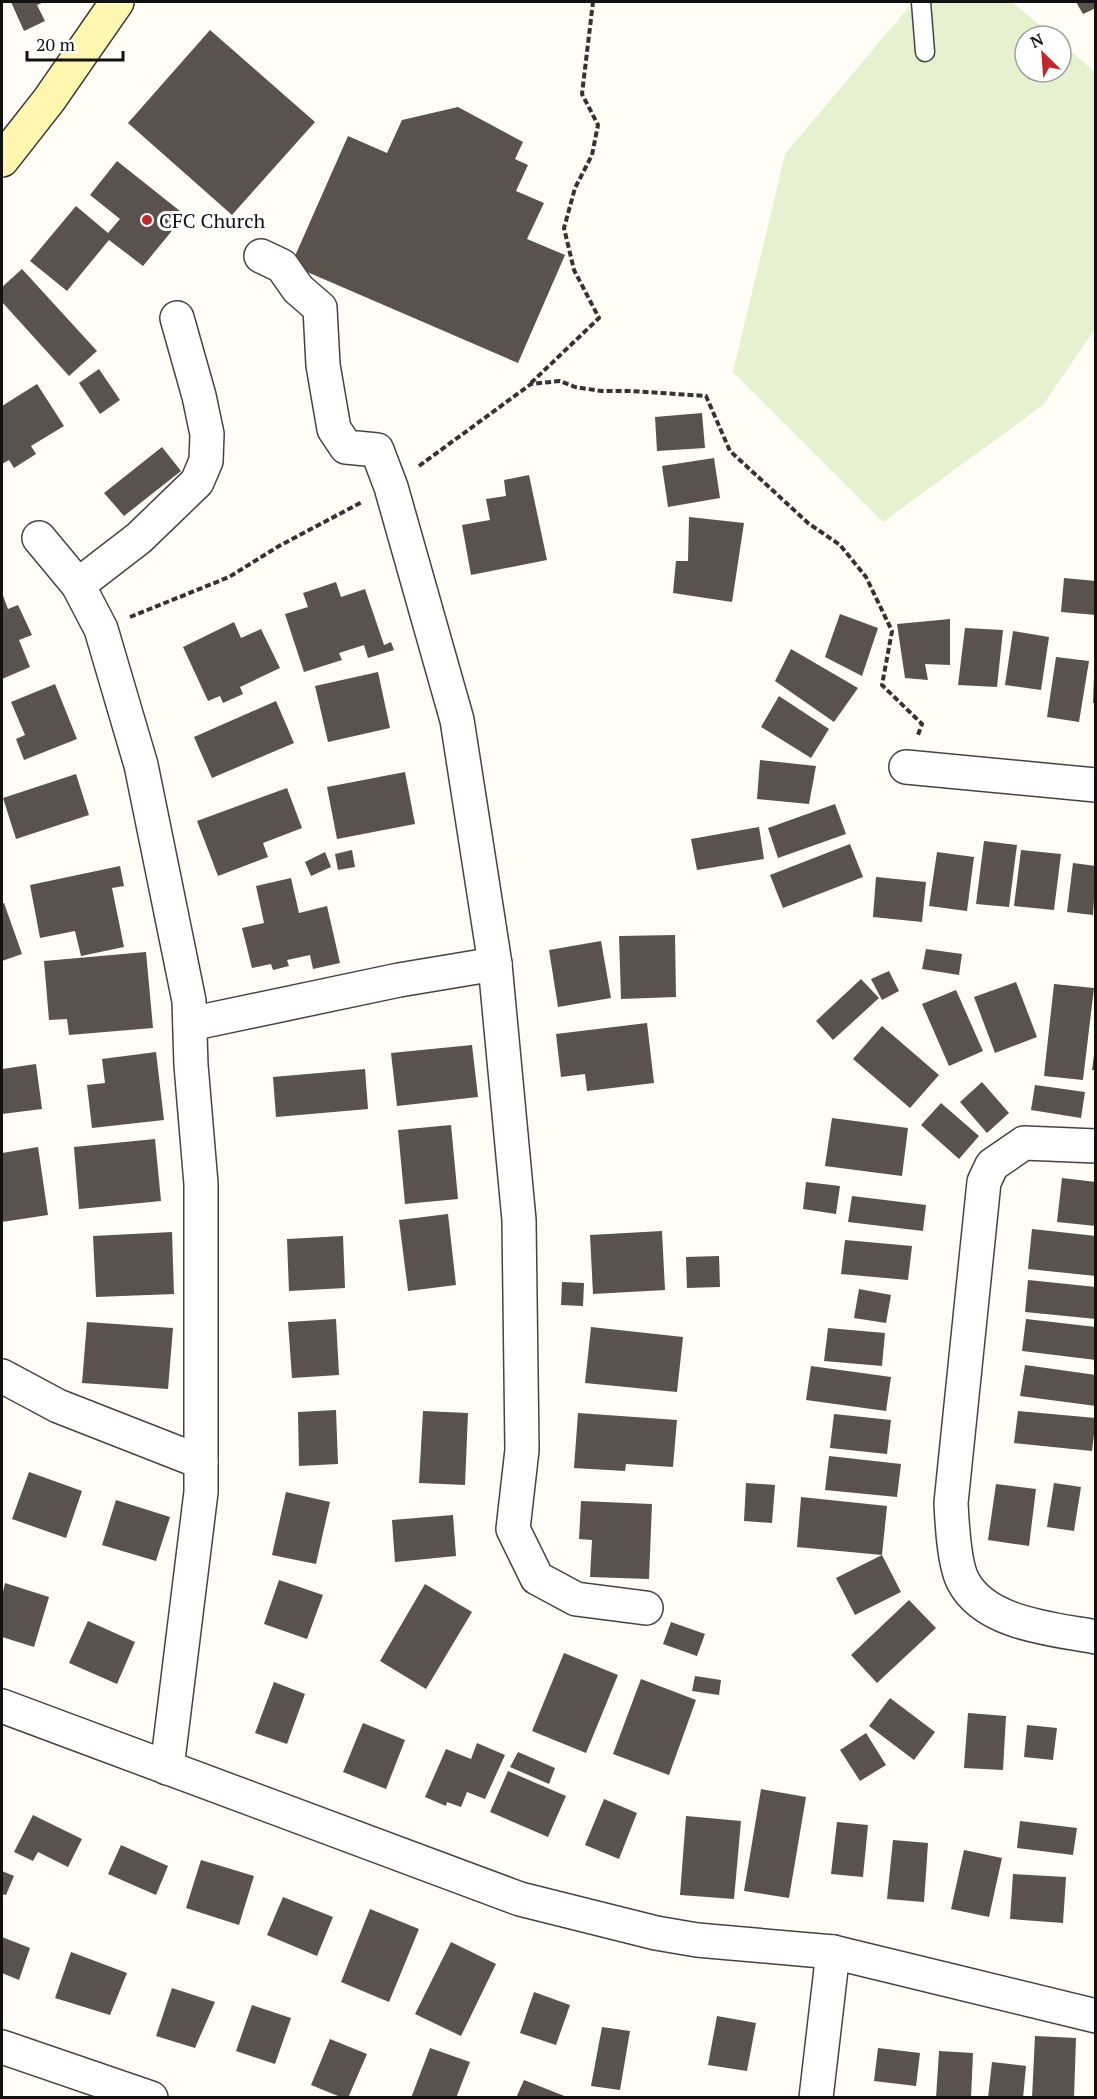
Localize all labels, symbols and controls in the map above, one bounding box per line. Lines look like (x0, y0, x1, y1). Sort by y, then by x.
scale bar (27, 24, 123, 62)
north arrow (1013, 24, 1073, 84)
text: N (1027, 28, 1047, 53)
text: 20 m (36, 32, 76, 56)
place label: CFC Church (159, 207, 266, 234)
marker: CFC Church (140, 213, 154, 227)

